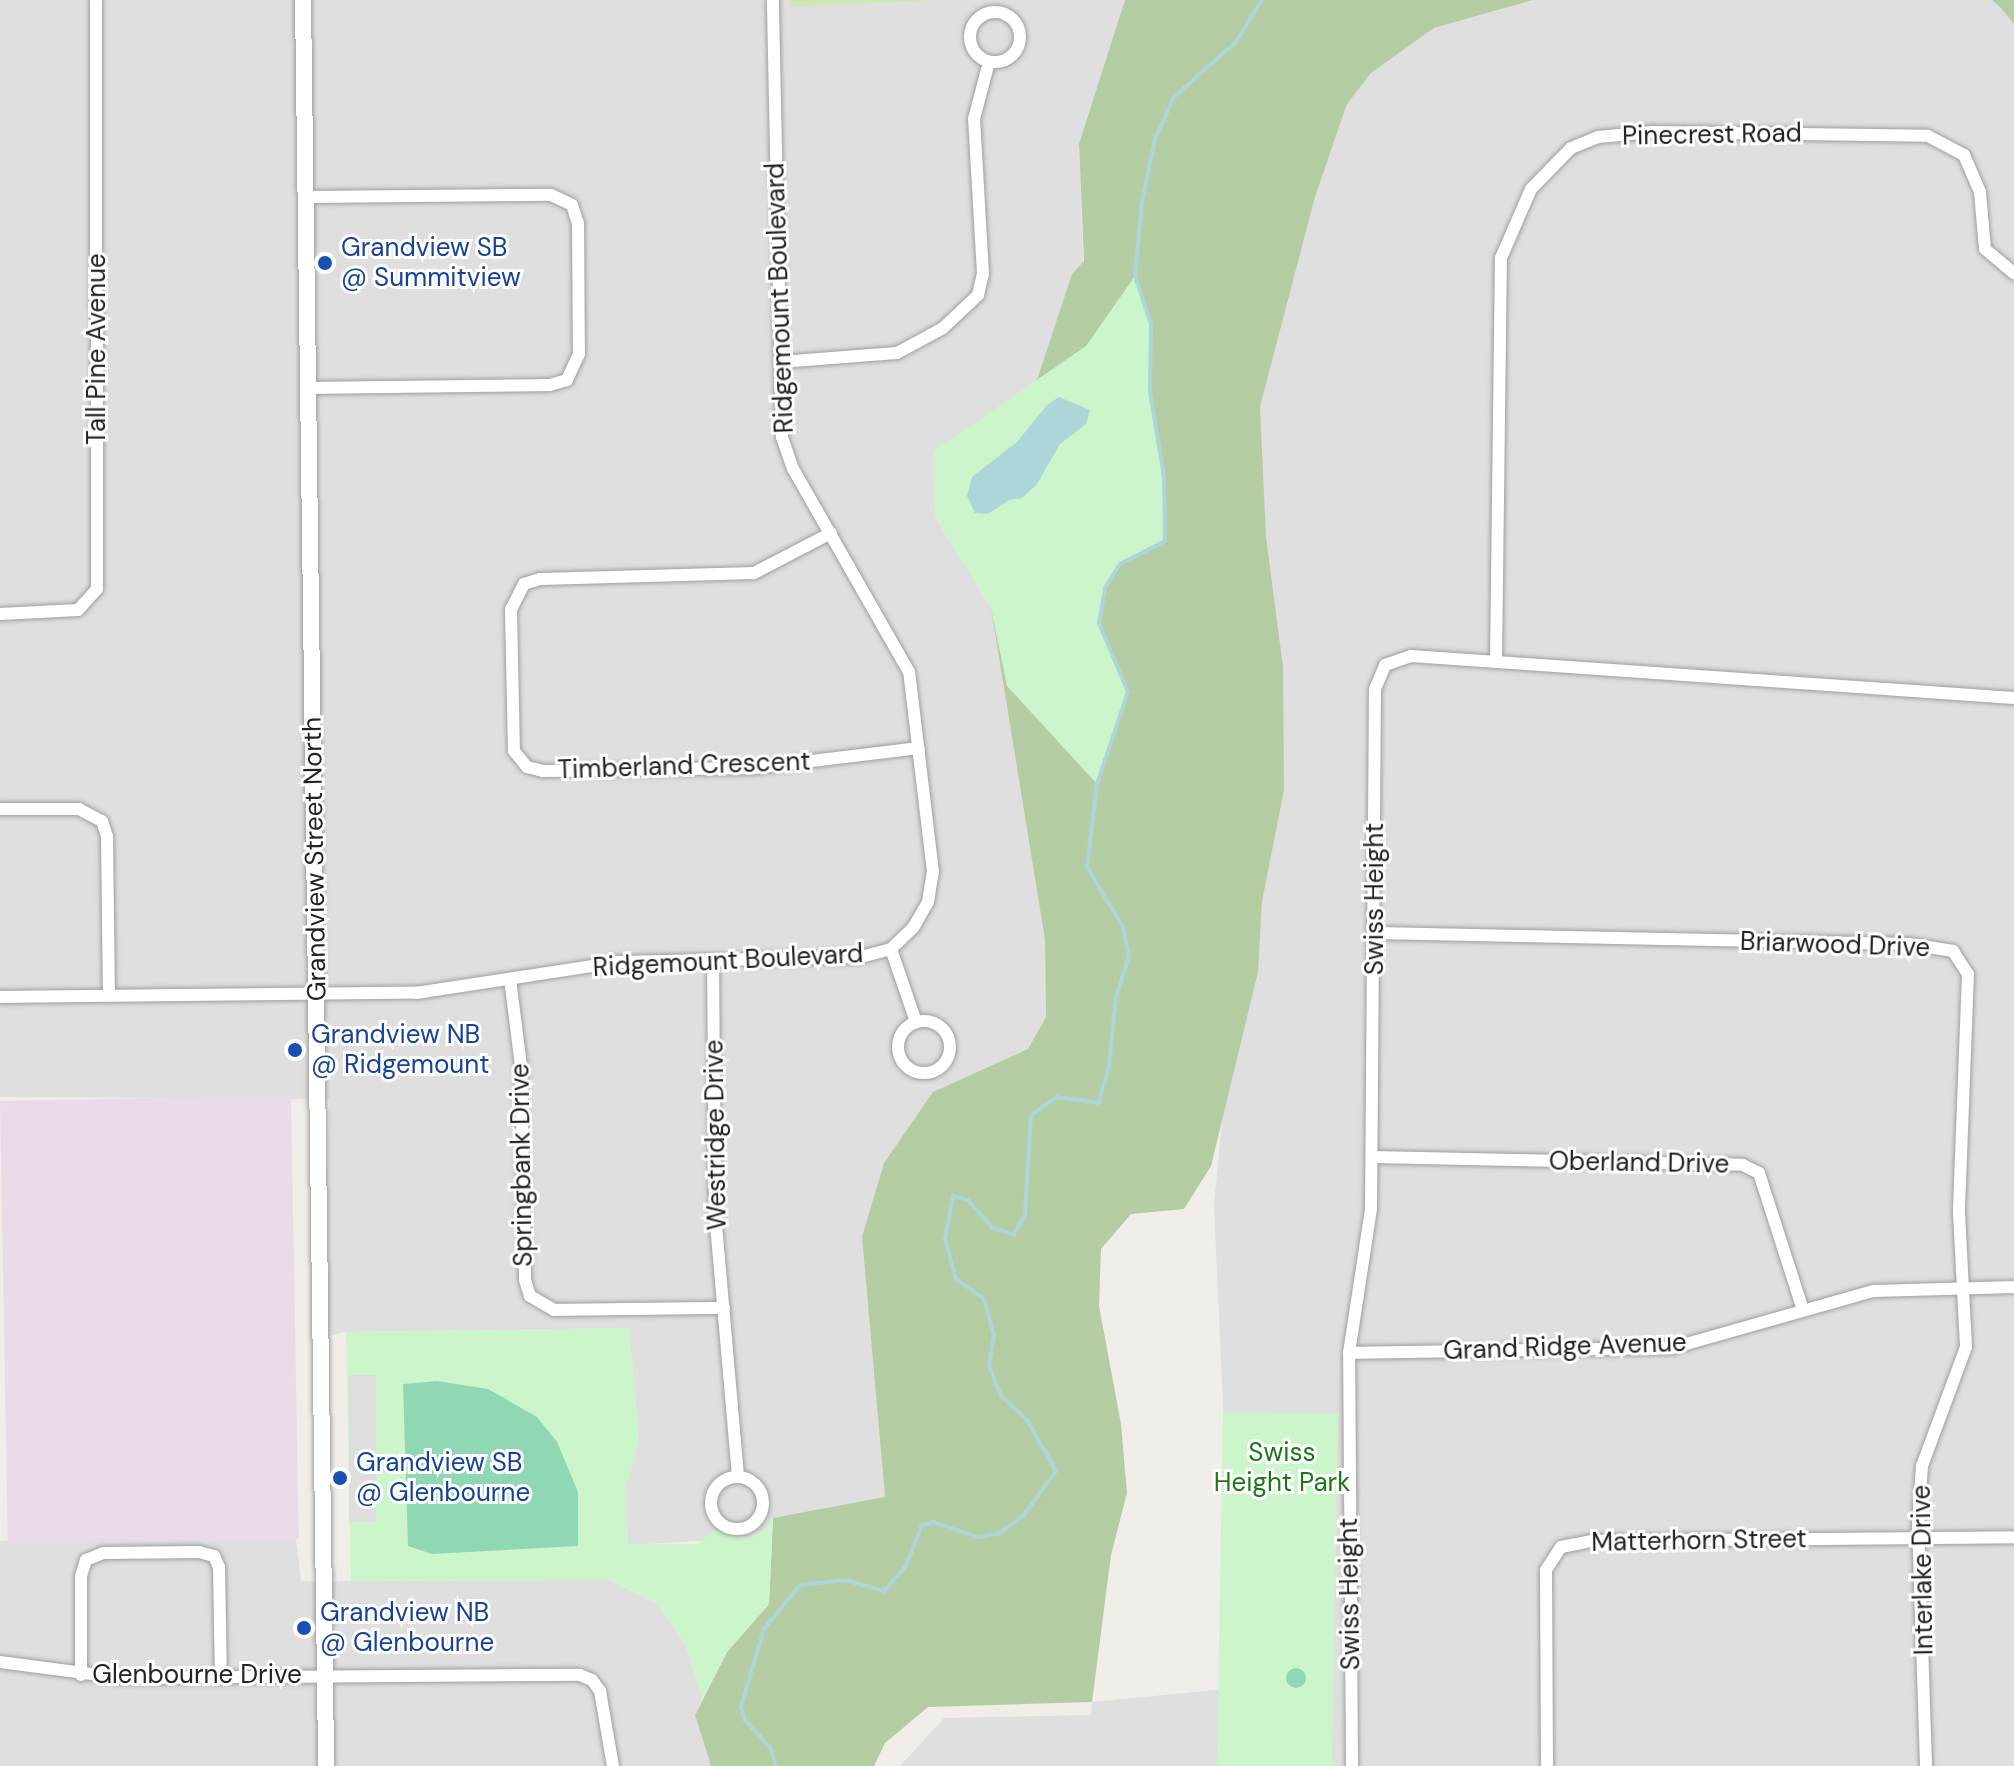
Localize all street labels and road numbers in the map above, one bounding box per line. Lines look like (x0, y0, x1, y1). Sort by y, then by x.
street label: Pinecrest Road (1622, 118, 1802, 152)
street label: Ridgemount Boulevard (760, 162, 800, 434)
street label: Tall Pine Avenue (81, 253, 113, 445)
street label: Grandview Street North (297, 717, 333, 1001)
street label: Timberland Crescent (557, 746, 811, 786)
street label: Swiss Height (1359, 823, 1391, 975)
street label: Briarwood Drive (1739, 926, 1931, 964)
street label: Ridgemount Boulevard (592, 938, 864, 984)
street label: Westridge Drive (699, 1039, 733, 1231)
street label: Springbank Drive (505, 1063, 539, 1267)
street label: Oberland Drive (1549, 1146, 1729, 1180)
street label: Grand Ridge Avenue (1443, 1327, 1687, 1367)
street label: Interlake Drive (1906, 1484, 1940, 1656)
street label: Swiss Height (1333, 1517, 1367, 1671)
street label: Matterhorn Street (1591, 1524, 1807, 1558)
street label: Glenbourne Drive (92, 1659, 302, 1691)

